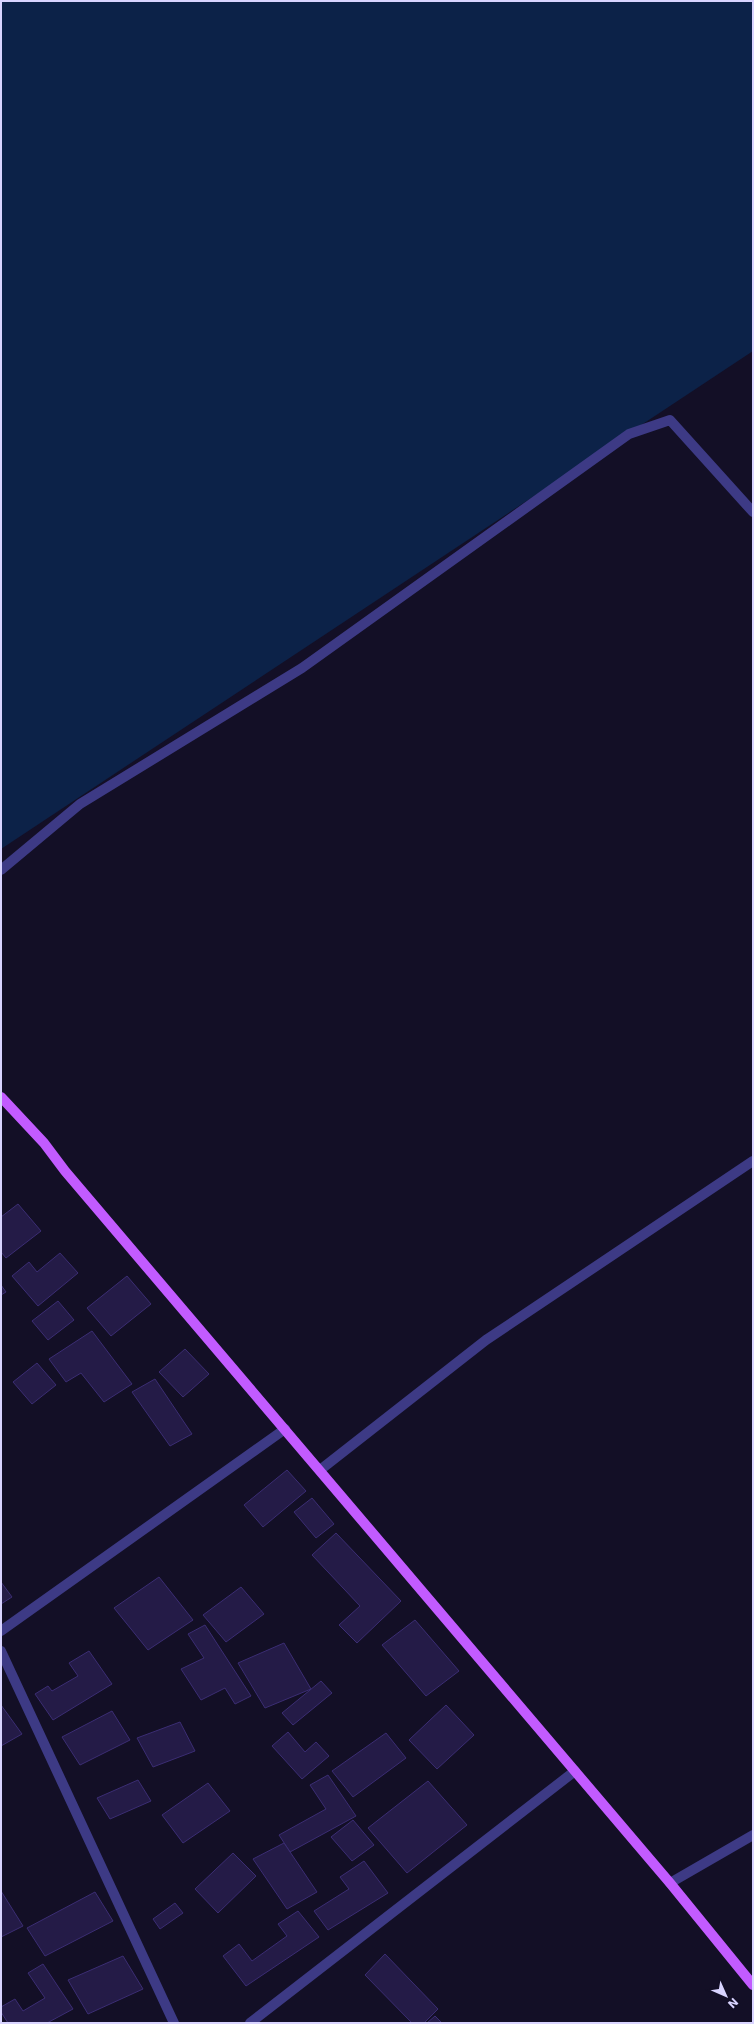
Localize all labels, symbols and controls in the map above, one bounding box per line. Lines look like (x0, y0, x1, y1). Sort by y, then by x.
north arrow (706, 1976, 746, 2016)
text: N (725, 1995, 741, 2011)

